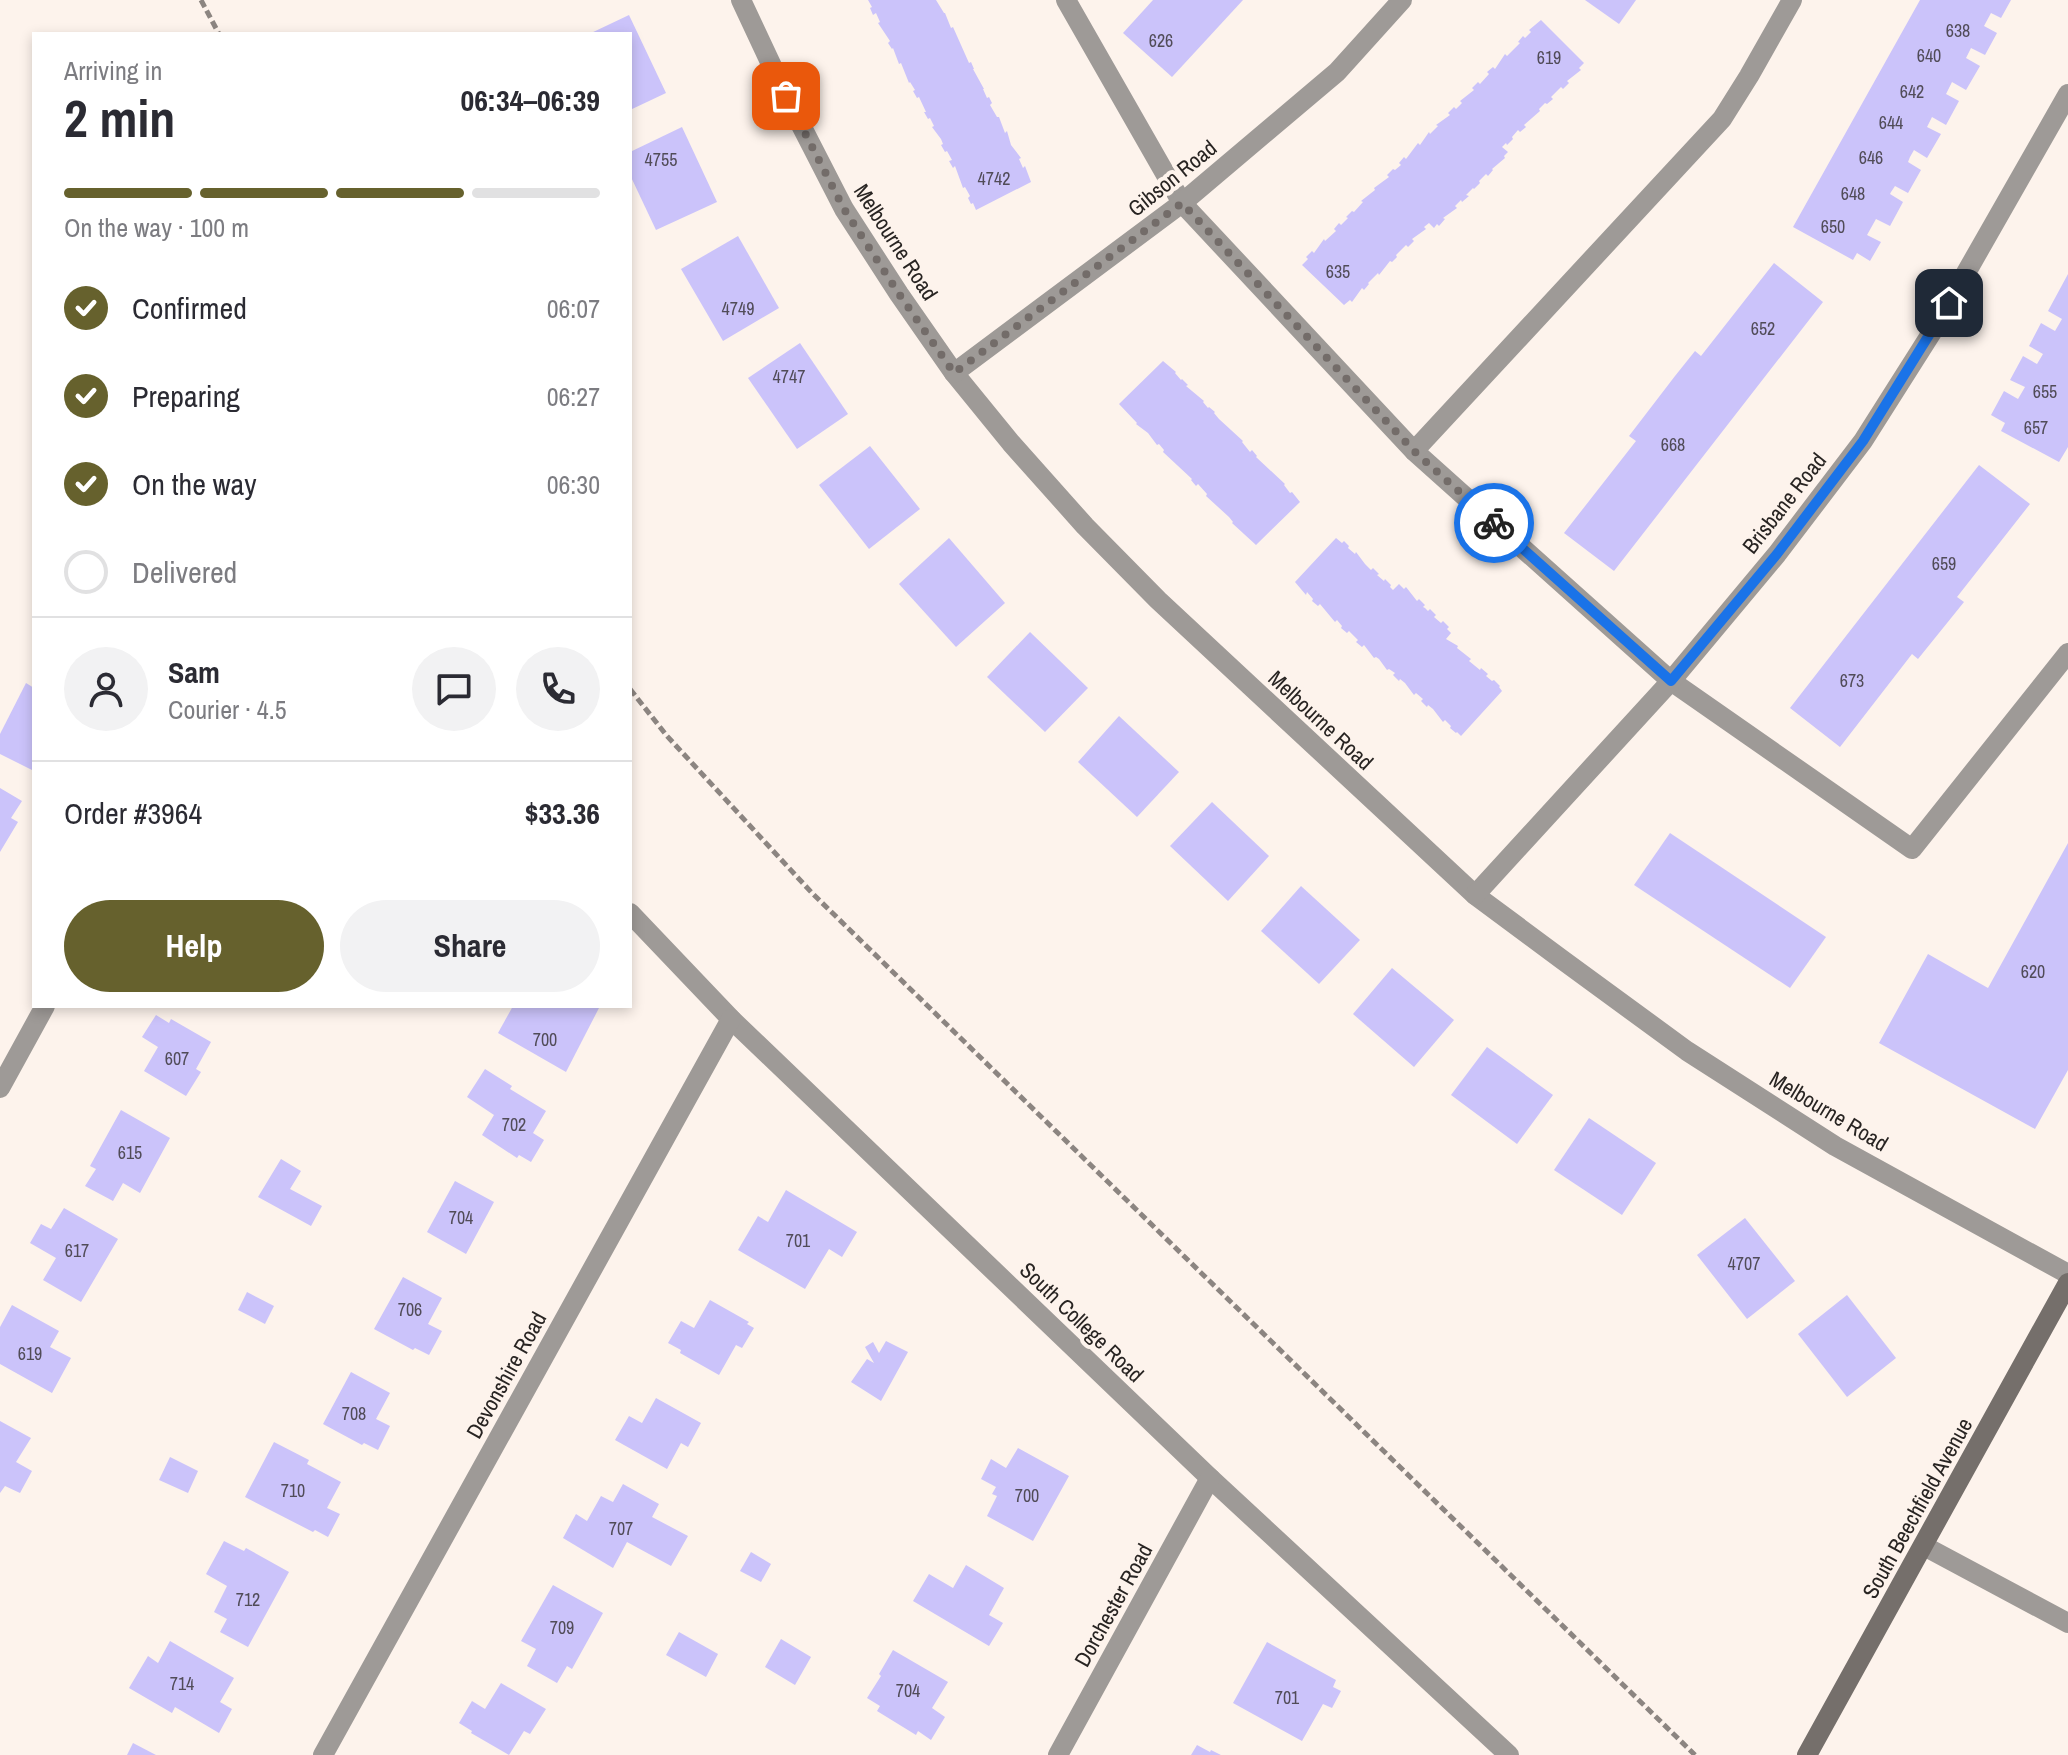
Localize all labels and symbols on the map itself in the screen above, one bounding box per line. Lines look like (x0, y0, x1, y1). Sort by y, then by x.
house number: 638 (1946, 18, 1970, 43)
house number: 626 (1149, 28, 1173, 53)
house number: 640 (1917, 43, 1941, 68)
house number: 619 (1537, 45, 1561, 70)
pin (752, 62, 820, 130)
house number: 642 (1900, 79, 1924, 104)
house number: 644 (1879, 110, 1903, 135)
street label: Gibson Road (1121, 133, 1223, 223)
house number: 646 (1859, 145, 1883, 170)
house number: 4755 (645, 147, 677, 172)
house number: 4742 (978, 166, 1010, 191)
street label: Melbourne Road (847, 178, 945, 306)
house number: 648 (1841, 181, 1865, 206)
house number: 650 (1821, 214, 1845, 239)
house number: 635 (1326, 259, 1350, 284)
pin (1915, 269, 1983, 337)
house number: 4749 (722, 296, 754, 321)
house number: 652 (1751, 316, 1775, 341)
house number: 4747 (773, 364, 805, 389)
house number: 655 (2033, 379, 2057, 404)
house number: 657 (2024, 415, 2048, 440)
house number: 668 (1661, 432, 1685, 457)
street label: Brisbane Road (1735, 446, 1833, 560)
courier (1454, 483, 1534, 563)
house number: 659 (1932, 551, 1956, 576)
street label: Melbourne Road (1262, 664, 1380, 776)
house number: 673 (1840, 668, 1864, 693)
house number: 620 (2021, 959, 2045, 984)
house number: 700 (533, 1027, 557, 1052)
house number: 607 (165, 1046, 189, 1071)
street label: Melbourne Road (1764, 1064, 1894, 1158)
house number: 702 (502, 1112, 526, 1137)
house number: 615 (118, 1140, 142, 1165)
house number: 704 (449, 1205, 473, 1230)
house number: 701 (786, 1228, 811, 1253)
house number: 617 (65, 1238, 89, 1263)
house number: 4707 (1728, 1251, 1760, 1276)
street label: South College Road (1014, 1255, 1150, 1389)
house number: 706 (398, 1297, 422, 1322)
street label: Devonshire Road (459, 1306, 553, 1444)
house number: 619 (18, 1341, 42, 1366)
house number: 708 (342, 1401, 366, 1426)
street label: South Beechfield Avenue (1855, 1412, 1979, 1604)
house number: 710 (281, 1478, 305, 1503)
house number: 700 (1015, 1483, 1039, 1508)
house number: 707 (609, 1516, 633, 1541)
street label: Dorchester Road (1067, 1538, 1159, 1672)
house number: 712 (236, 1587, 260, 1612)
house number: 709 (550, 1615, 574, 1640)
house number: 714 (170, 1671, 194, 1696)
house number: 704 (896, 1678, 920, 1703)
house number: 701 (1275, 1685, 1300, 1710)

